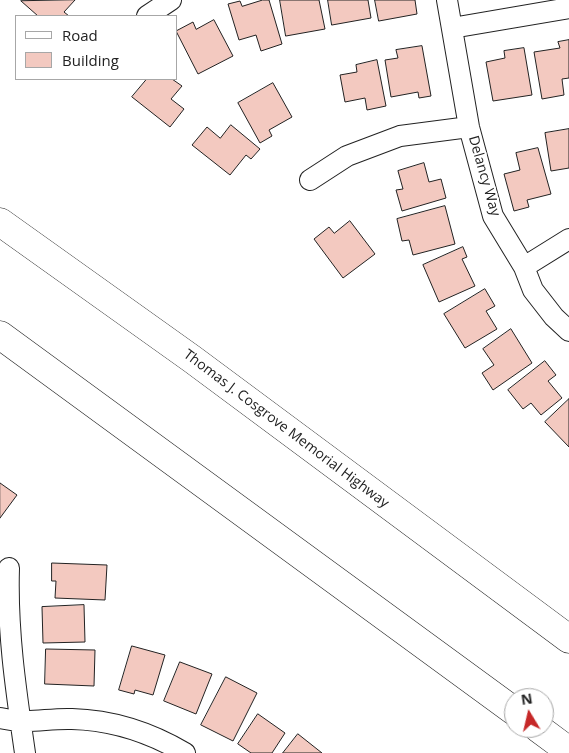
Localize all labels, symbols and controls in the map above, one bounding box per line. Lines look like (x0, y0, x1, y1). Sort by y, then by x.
legend (15, 15, 178, 80)
text: Road (62, 25, 98, 45)
text: Building (62, 50, 119, 70)
street label: Delancy Way (464, 134, 504, 218)
street label: Thomas J. Cosgrove Memorial Highway (180, 346, 392, 512)
north arrow (504, 688, 554, 738)
text: N (520, 688, 534, 709)

